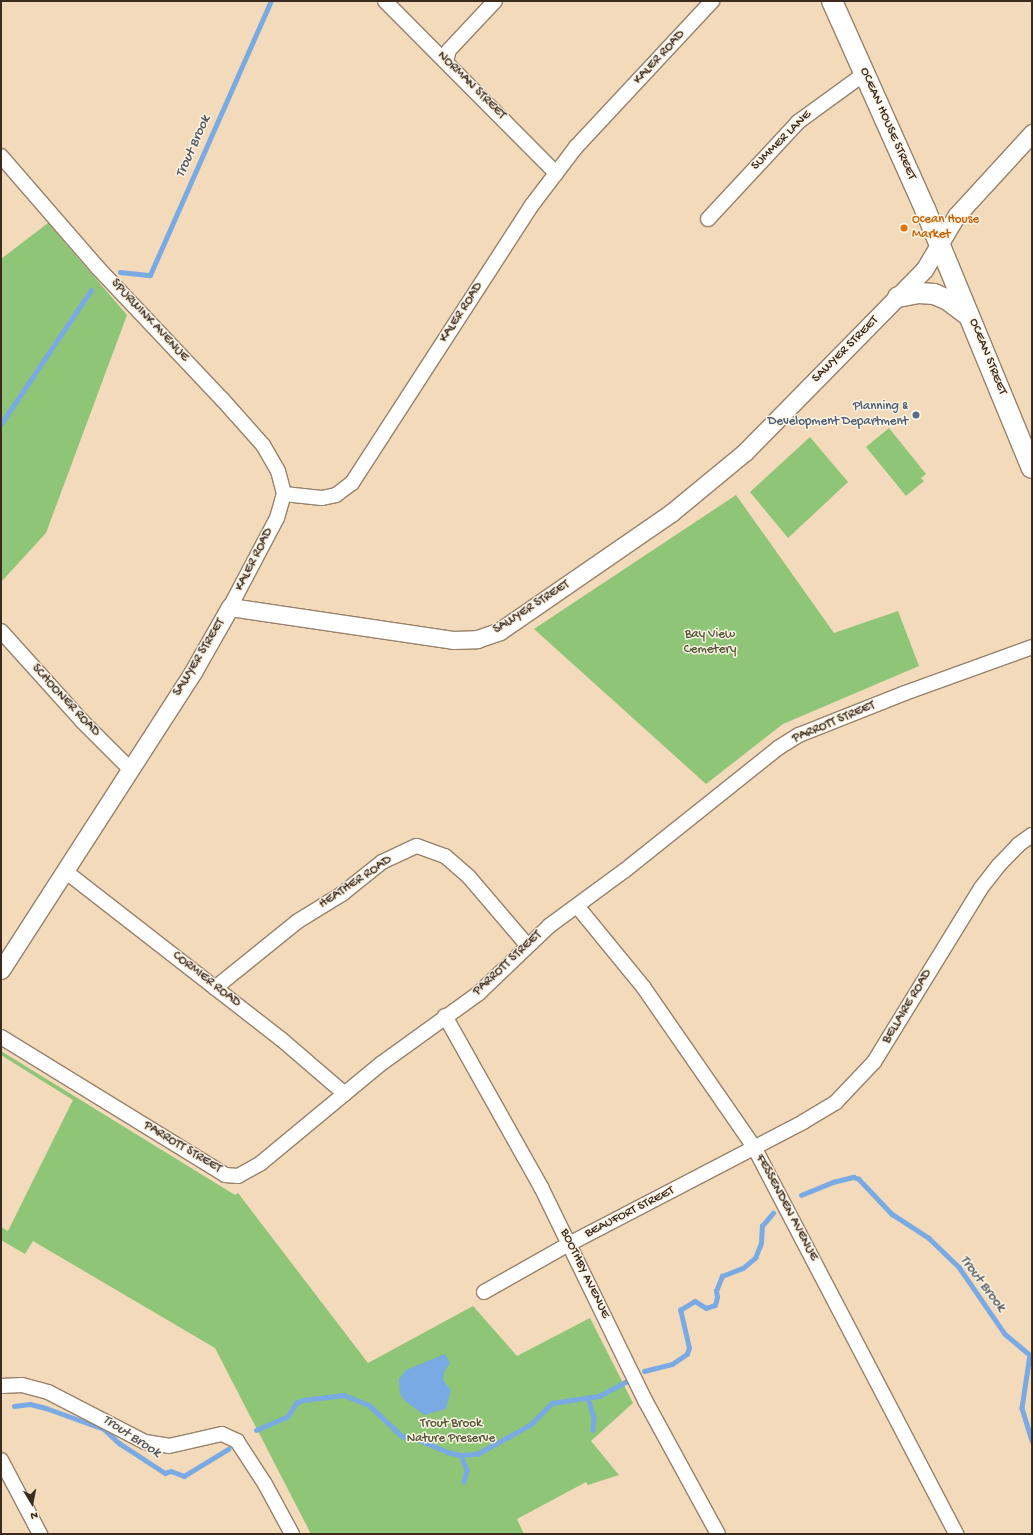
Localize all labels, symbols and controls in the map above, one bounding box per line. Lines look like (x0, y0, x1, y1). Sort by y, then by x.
street label: KALER ROAD (631, 28, 689, 88)
street label: NORMAN STREET (434, 49, 508, 123)
street label: OCEAN HOUSE STREET (855, 65, 919, 183)
street label: SUMMER LANE (749, 108, 815, 174)
water label: Trout Brook (173, 113, 215, 181)
place label: Ocean House Market (912, 213, 979, 244)
marker: Ocean House Market (899, 223, 909, 233)
street label: SPURWINK AVENUE (107, 276, 191, 366)
street label: KALER ROAD (437, 280, 487, 346)
street label: SAWYER STREET (809, 313, 883, 387)
street label: OCEAN STREET (965, 316, 1009, 398)
place label: Planning & Development Department (768, 400, 908, 431)
marker: Planning & Development Department (911, 410, 921, 420)
street label: KALER ROAD (233, 526, 277, 594)
street label: SAWYER STREET (491, 578, 573, 638)
street label: SAWYER STREET (171, 616, 229, 700)
park label: Bay View Cemetery (684, 628, 736, 659)
street label: SCHOONER ROAD (27, 662, 103, 740)
street label: PARROTT STREET (790, 699, 878, 747)
street label: HEATHER ROAD (317, 853, 395, 913)
street label: PARROTT STREET (470, 928, 546, 1000)
street label: CORMIER ROAD (169, 948, 243, 1012)
street label: BELLAIRE ROAD (880, 967, 936, 1047)
street label: PARROTT STREET (140, 1119, 224, 1177)
street label: FESSENDEN AVENUE (751, 1152, 821, 1264)
street label: BEAUFORT STREET (583, 1184, 677, 1242)
street label: BOOTHBY AVENUE (556, 1227, 612, 1321)
water label: Trout Brook (955, 1253, 1009, 1315)
water label: Trout Brook (99, 1412, 163, 1462)
park label: Trout Brook Nature Preserve (407, 1417, 495, 1448)
north arrow (12, 1483, 52, 1523)
text: N (30, 1508, 39, 1521)

